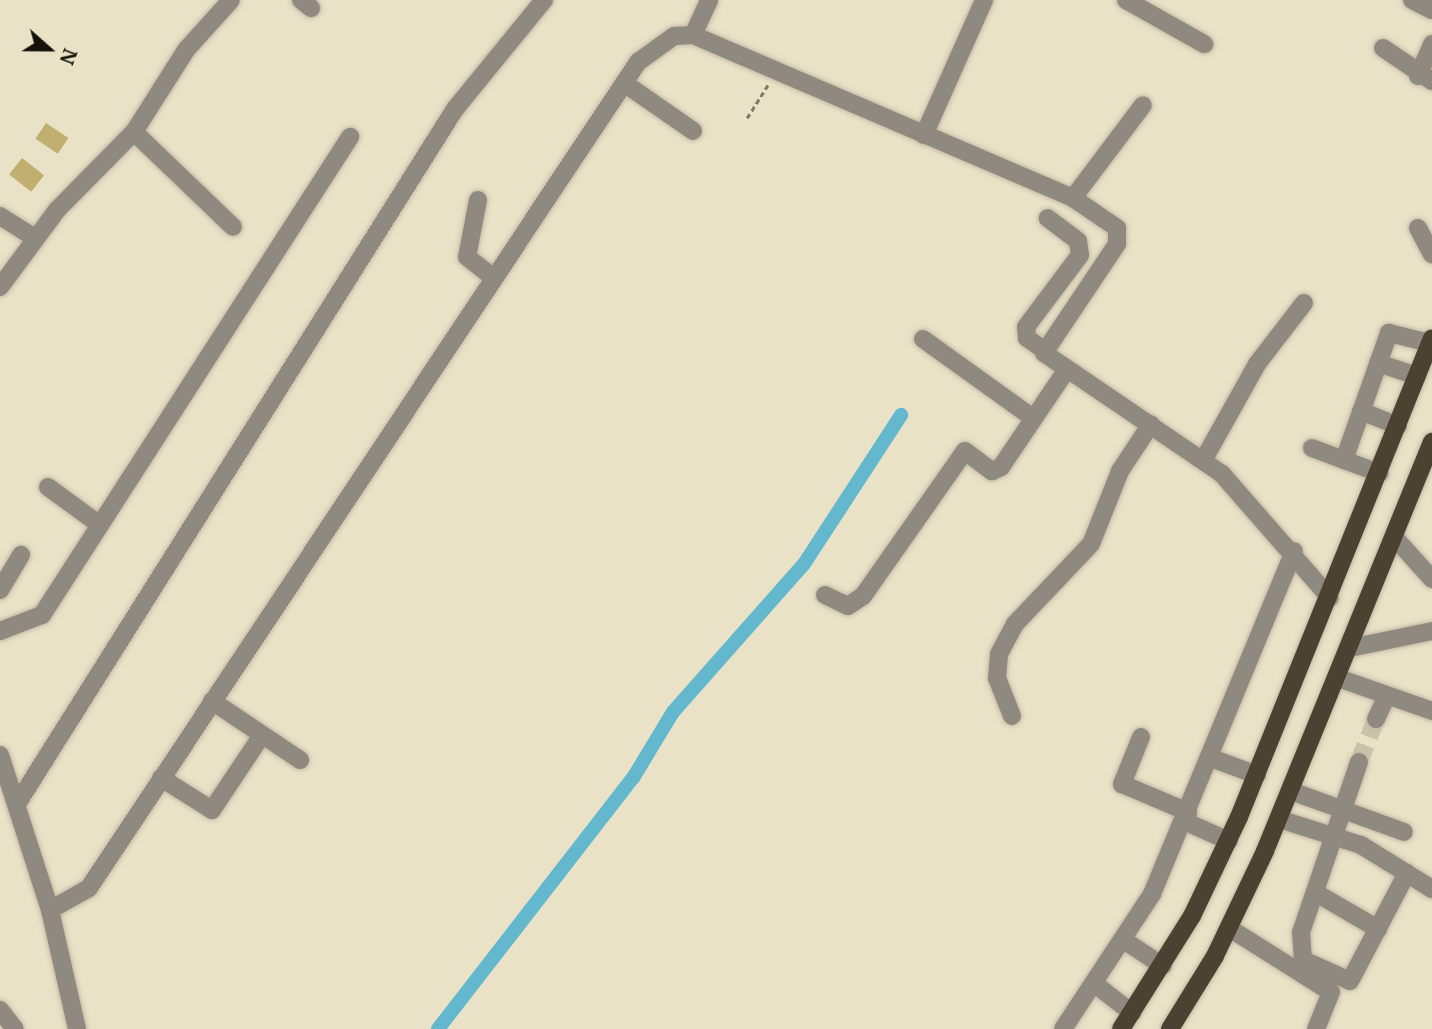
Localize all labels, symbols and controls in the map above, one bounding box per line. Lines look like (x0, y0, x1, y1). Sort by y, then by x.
north arrow (14, 14, 84, 84)
text: N (55, 45, 83, 68)

